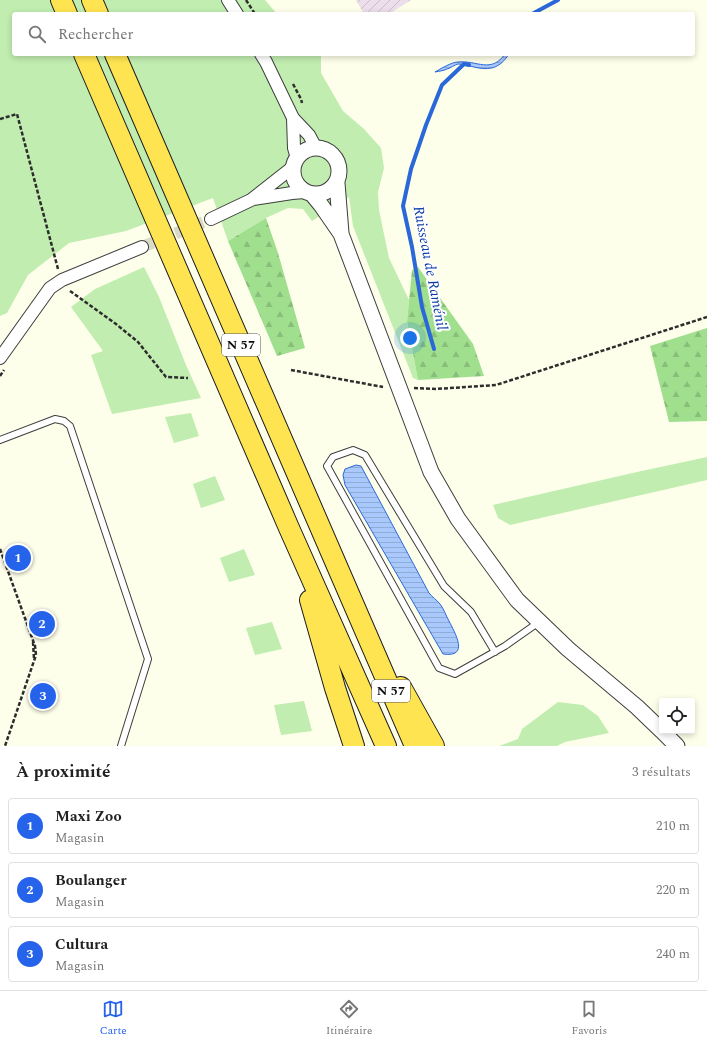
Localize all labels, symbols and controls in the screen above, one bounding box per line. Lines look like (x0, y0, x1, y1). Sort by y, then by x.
search box (12, 12, 695, 56)
icon: search (26, 23, 48, 45)
text: Rechercher (58, 23, 133, 46)
water label: Ruisseau de Raménil (407, 204, 453, 332)
your location (400, 328, 420, 348)
road number: N 57 (222, 334, 260, 356)
pin: 1 (5, 543, 31, 573)
pin: 2 (29, 609, 55, 639)
road number: N 57 (372, 680, 410, 702)
pin: 3 (30, 681, 56, 711)
map controls (659, 698, 695, 734)
button: locate (659, 698, 695, 734)
text: À proximité (16, 759, 111, 785)
text: 3 résultats (632, 762, 691, 782)
text: Maxi Zoo (55, 805, 122, 828)
text: 1 (26, 816, 34, 836)
text: 210 m (656, 816, 690, 836)
text: Magasin (55, 828, 104, 848)
text: Boulanger (55, 869, 127, 892)
text: 2 (26, 880, 34, 900)
text: 220 m (656, 880, 690, 900)
text: Magasin (55, 892, 104, 912)
text: Cultura (55, 933, 108, 956)
text: 3 (26, 944, 34, 964)
text: 240 m (656, 944, 690, 964)
text: Magasin (55, 956, 104, 976)
tab: Carte (100, 998, 127, 1039)
tab: Itinéraire (326, 998, 372, 1039)
tab: Favoris (572, 998, 607, 1039)

